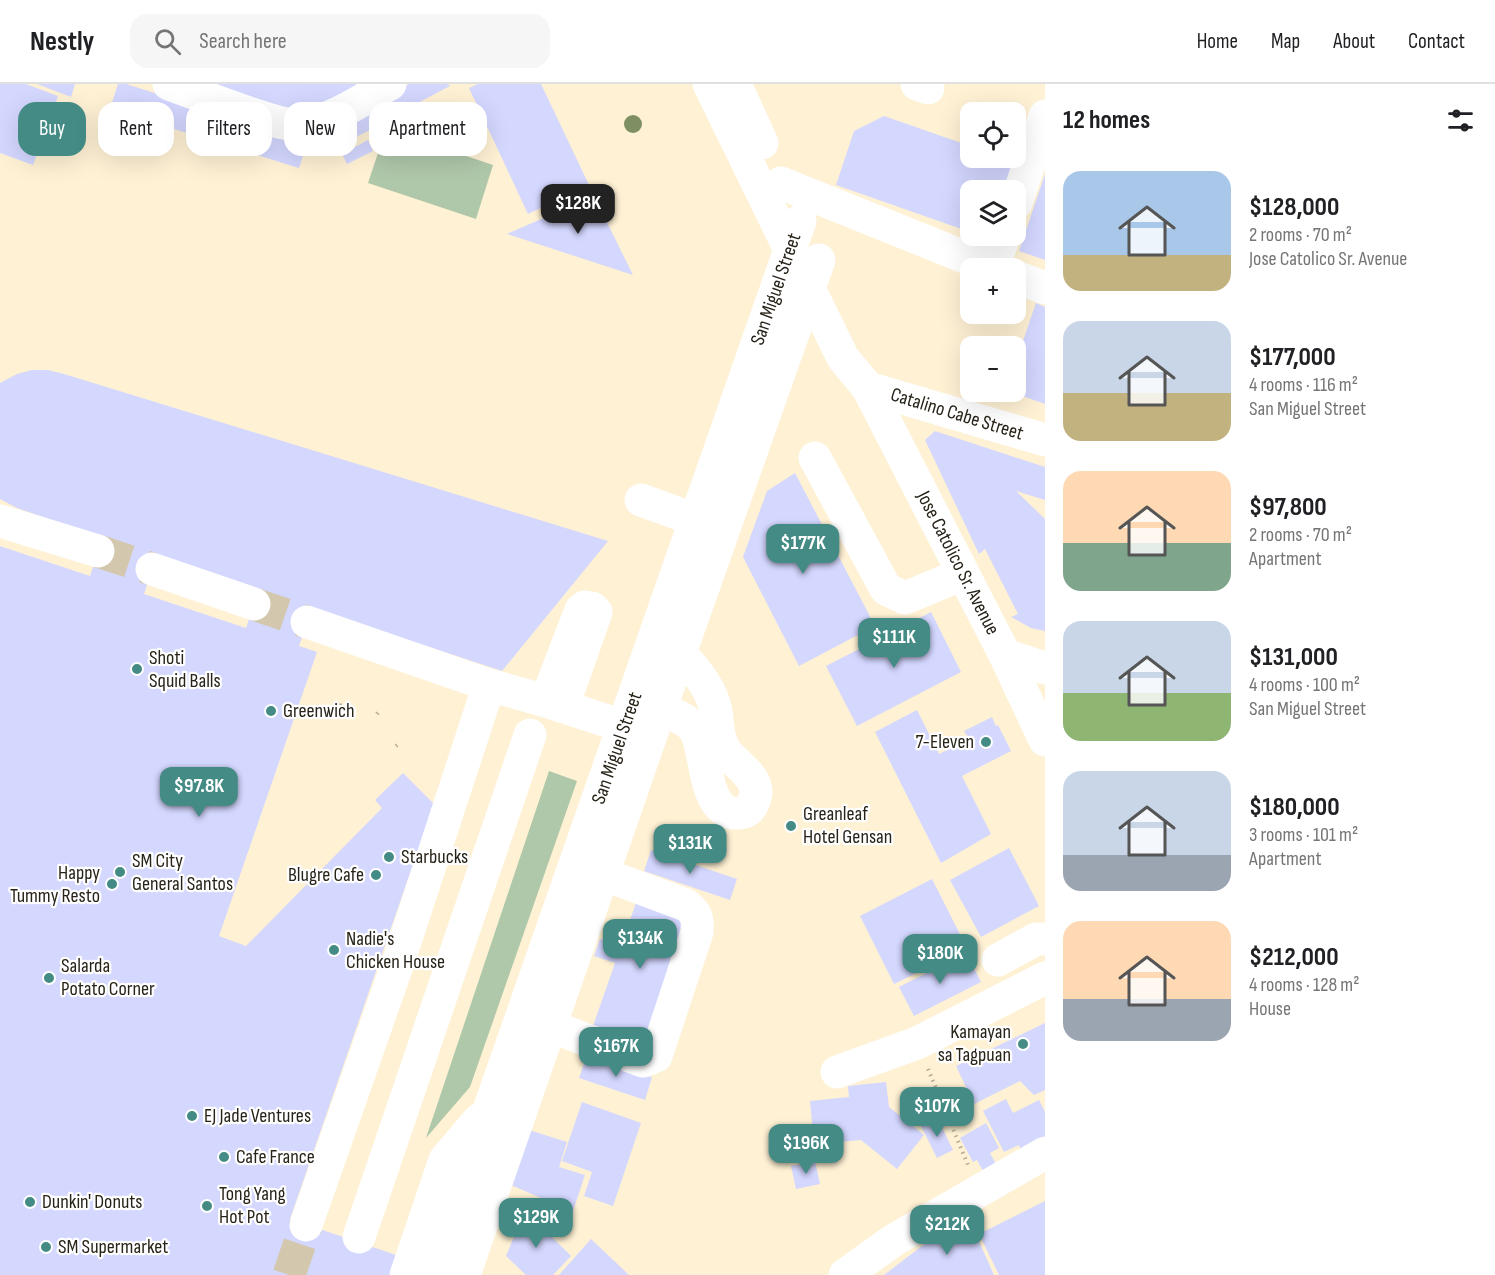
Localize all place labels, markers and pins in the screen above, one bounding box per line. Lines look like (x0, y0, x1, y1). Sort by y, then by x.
pin: $128K (536, 184, 620, 235)
pin: $177K (761, 524, 845, 575)
pin: $111K (852, 618, 936, 669)
place label: Shoti Squid Balls (149, 646, 221, 693)
marker: Shoti Squid Balls (130, 662, 144, 676)
place label: Greenwich (283, 699, 355, 723)
marker: Greenwich (264, 704, 278, 718)
place label: 7-Eleven (916, 730, 974, 754)
marker: 7-Eleven (979, 735, 993, 749)
pin: $97.8K (150, 767, 248, 818)
place label: Greanleaf Hotel Gensan (803, 802, 892, 849)
marker: Greanleaf Hotel Gensan (784, 819, 798, 833)
pin: $131K (648, 824, 732, 875)
place label: Starbucks (401, 845, 468, 869)
place label: SM City General Santos (132, 849, 233, 896)
marker: Starbucks (382, 850, 396, 864)
place label: Happy Tummy Resto (10, 861, 100, 908)
place label: Blugre Cafe (288, 863, 364, 887)
marker: SM City General Santos (113, 865, 127, 879)
marker: Blugre Cafe (369, 868, 383, 882)
marker: Happy Tummy Resto (105, 877, 119, 891)
pin: $134K (598, 919, 682, 970)
place label: Nadie's Chicken House (346, 927, 445, 974)
pin: $180K (898, 934, 982, 985)
marker: Nadie's Chicken House (327, 943, 341, 957)
place label: Salarda Potato Corner (61, 954, 155, 1001)
marker: Salarda Potato Corner (42, 971, 56, 985)
place label: Kamayan sa Tagpuan (938, 1020, 1011, 1067)
pin: $167K (574, 1027, 658, 1078)
marker: Kamayan sa Tagpuan (1016, 1037, 1030, 1051)
pin: $107K (895, 1087, 979, 1138)
place label: EJ Jade Ventures (204, 1104, 311, 1128)
marker: EJ Jade Ventures (185, 1109, 199, 1123)
pin: $196K (764, 1124, 848, 1175)
place label: Cafe France (236, 1145, 315, 1169)
marker: Cafe France (217, 1150, 231, 1164)
place label: Tong Yang Hot Pot (219, 1182, 286, 1229)
place label: Dunkin' Donuts (42, 1190, 142, 1214)
marker: Dunkin' Donuts (23, 1195, 37, 1209)
pin: $129K (494, 1198, 578, 1249)
marker: Tong Yang Hot Pot (200, 1199, 214, 1213)
pin: $212K (905, 1205, 989, 1256)
place label: SM Supermarket (58, 1235, 168, 1259)
marker: SM Supermarket (39, 1240, 53, 1254)

